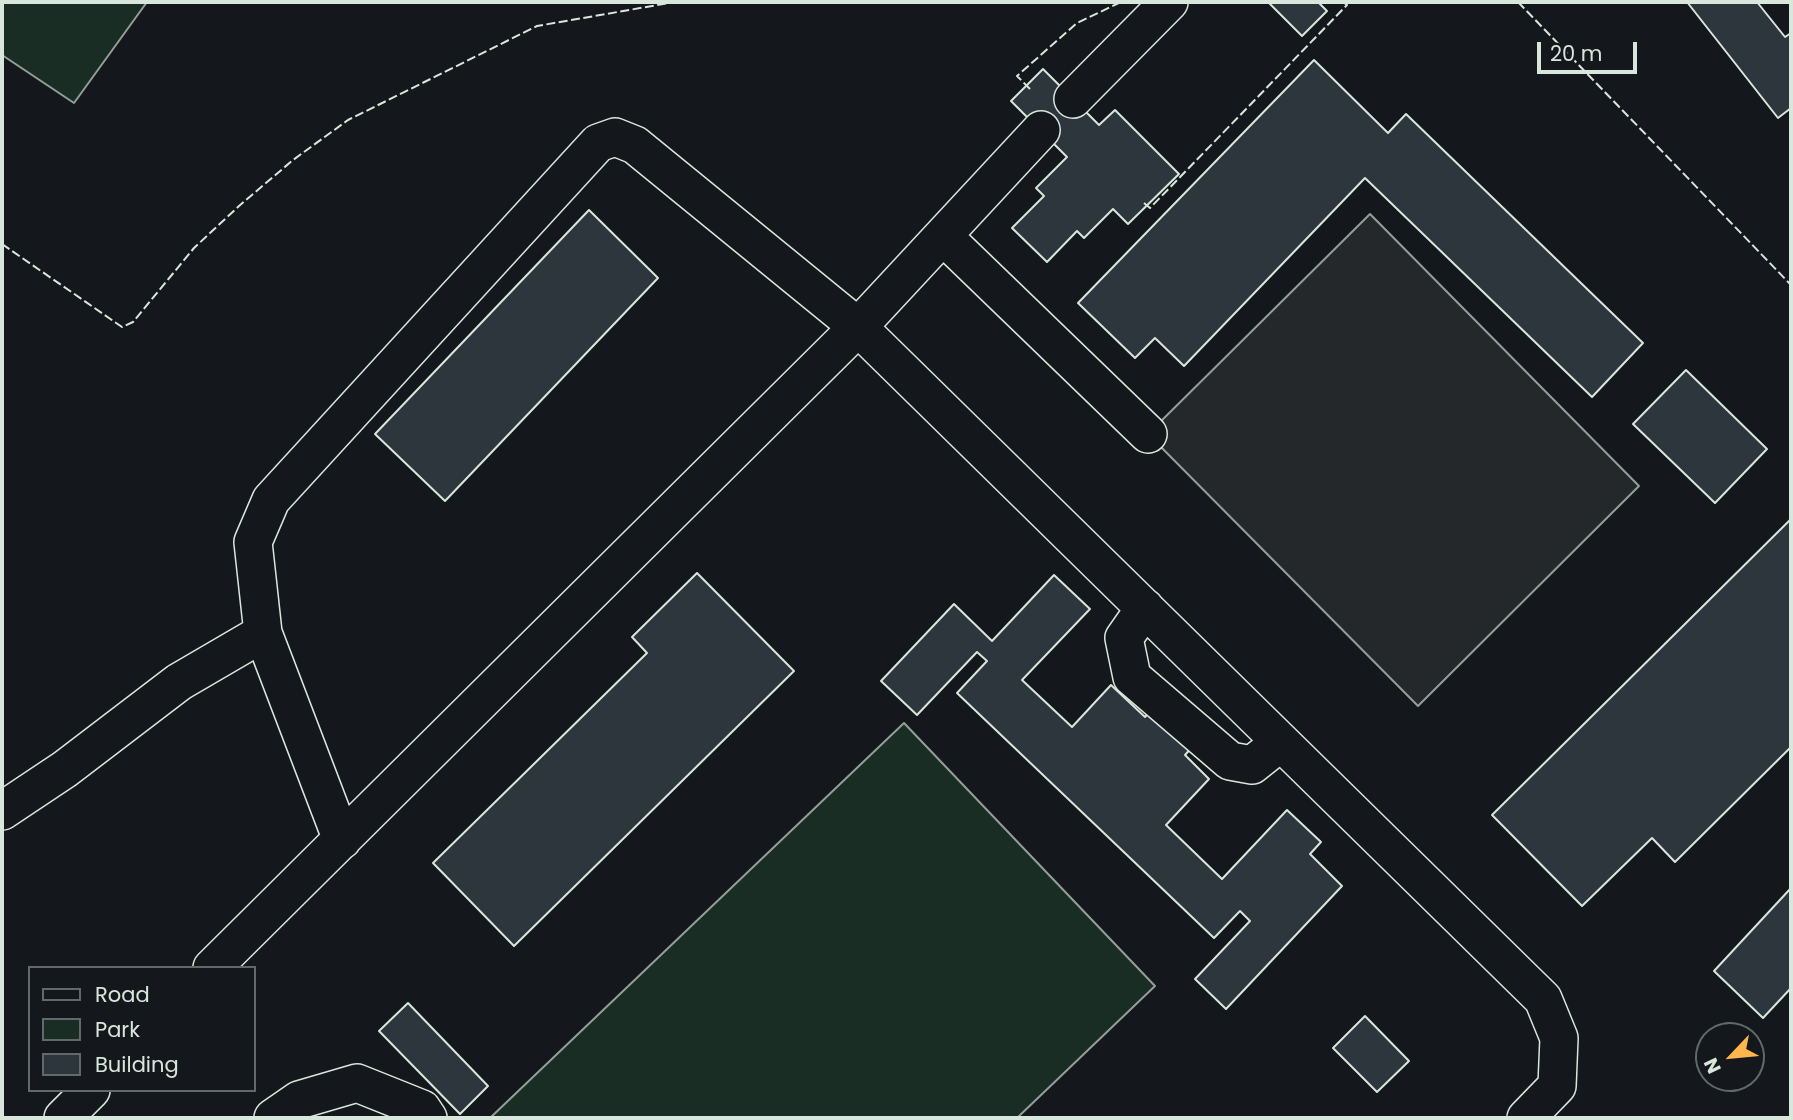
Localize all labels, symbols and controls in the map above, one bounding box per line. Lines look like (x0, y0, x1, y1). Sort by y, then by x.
scale bar (1541, 28, 1641, 72)
text: 20 m (1550, 39, 1603, 68)
legend (28, 966, 256, 1092)
text: Road (95, 980, 150, 1009)
text: Park (95, 1015, 140, 1044)
north arrow (1695, 1022, 1765, 1092)
text: Building (95, 1050, 179, 1079)
text: N (1697, 1053, 1728, 1078)

